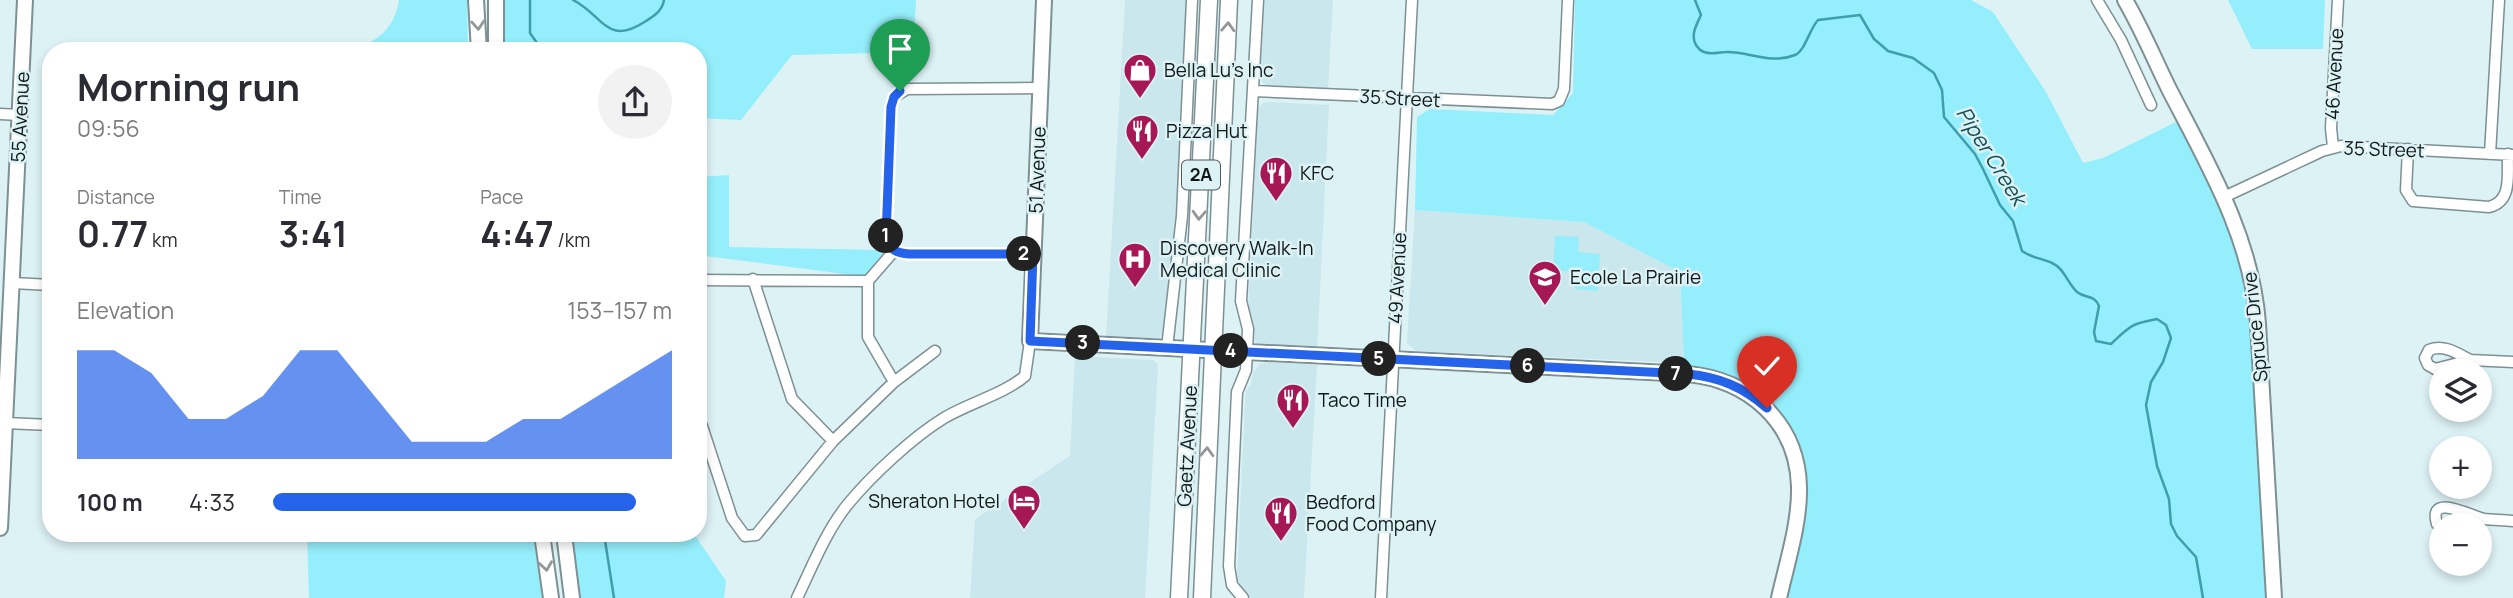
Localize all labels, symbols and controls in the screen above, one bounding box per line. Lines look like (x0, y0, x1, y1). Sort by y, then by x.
pin (870, 19, 930, 91)
one-way arrow (470, 20, 485, 31)
one-way arrow (1220, 21, 1235, 32)
street label: 46 Avenue (2319, 27, 2349, 121)
icon: arrive (881, 30, 919, 68)
shop icon: Bella Lu's Inc (1121, 51, 1159, 100)
place label: Bella Lu's Inc (1164, 57, 1274, 83)
text: Morning run (77, 60, 300, 112)
button: share (598, 65, 672, 139)
street label: 55 Avenue (5, 71, 35, 163)
street label: 35 Street (1359, 83, 1441, 113)
water label: Piper Creek (1950, 101, 2035, 212)
text: 09:56 (77, 112, 140, 144)
restaurant icon: Pizza Hut (1123, 112, 1161, 161)
place label: Pizza Hut (1166, 118, 1248, 144)
street label: 51 Avenue (1022, 126, 1052, 214)
street label: 35 Street (2343, 135, 2425, 163)
restaurant icon: KFC (1257, 154, 1295, 203)
road number: 2A (1182, 160, 1220, 190)
place label: KFC (1300, 160, 1334, 186)
text: Distance (77, 184, 155, 210)
text: Time (279, 184, 322, 210)
text: Pace (480, 184, 523, 210)
text: 0.77 (77, 210, 148, 258)
text: 3:41 (279, 210, 348, 258)
text: 4:47 (480, 210, 554, 258)
one-way arrow (1191, 210, 1206, 221)
pin: 1 (868, 218, 903, 254)
text: 1 (881, 222, 890, 248)
text: km (148, 227, 178, 253)
text: /km (554, 227, 590, 253)
street label: 49 Avenue (1382, 232, 1412, 324)
place label: Discovery Walk-In Medical Clinic (1160, 235, 1314, 283)
pin: 2 (1006, 236, 1042, 272)
text: 2 (1018, 240, 1029, 266)
hospital icon: Discovery Walk-In Medical Clinic (1116, 240, 1154, 289)
school or university icon: Ecole La Prairie (1526, 258, 1564, 307)
place label: Ecole La Prairie (1570, 264, 1701, 290)
street label: Spruce Drive (2236, 271, 2274, 383)
text: Elevation (77, 294, 174, 326)
text: 153–157 m (567, 294, 672, 326)
pin: 3 (1066, 326, 1100, 360)
text: 3 (1077, 329, 1088, 355)
pin: 4 (1214, 334, 1248, 368)
pin (1737, 336, 1797, 408)
text: 4 (1225, 337, 1236, 363)
pin: 5 (1362, 342, 1396, 376)
text: 5 (1373, 345, 1384, 371)
icon: check (1748, 347, 1786, 385)
pin: 6 (1510, 348, 1546, 384)
text: 6 (1522, 352, 1533, 378)
pin: 7 (1658, 356, 1694, 392)
map controls (2429, 359, 2492, 576)
button: layers (2429, 359, 2492, 422)
text: 7 (1670, 360, 1681, 386)
restaurant icon: Taco Time (1274, 381, 1312, 430)
street label: Gaetz Avenue (1171, 385, 1203, 507)
place label: Taco Time (1318, 387, 1407, 413)
button: + (2429, 436, 2492, 499)
one-way arrow (1200, 446, 1215, 457)
hotel icon: Sheraton Hotel (1005, 482, 1043, 531)
text: 100 m (77, 486, 143, 518)
text: 4:33 (189, 486, 235, 518)
place label: Sheraton Hotel (868, 488, 1000, 514)
place label: Bedford Food Company (1306, 489, 1437, 537)
restaurant icon: Bedford Food Company (1262, 494, 1300, 543)
button: − (2429, 513, 2492, 576)
one-way arrow (539, 560, 554, 572)

